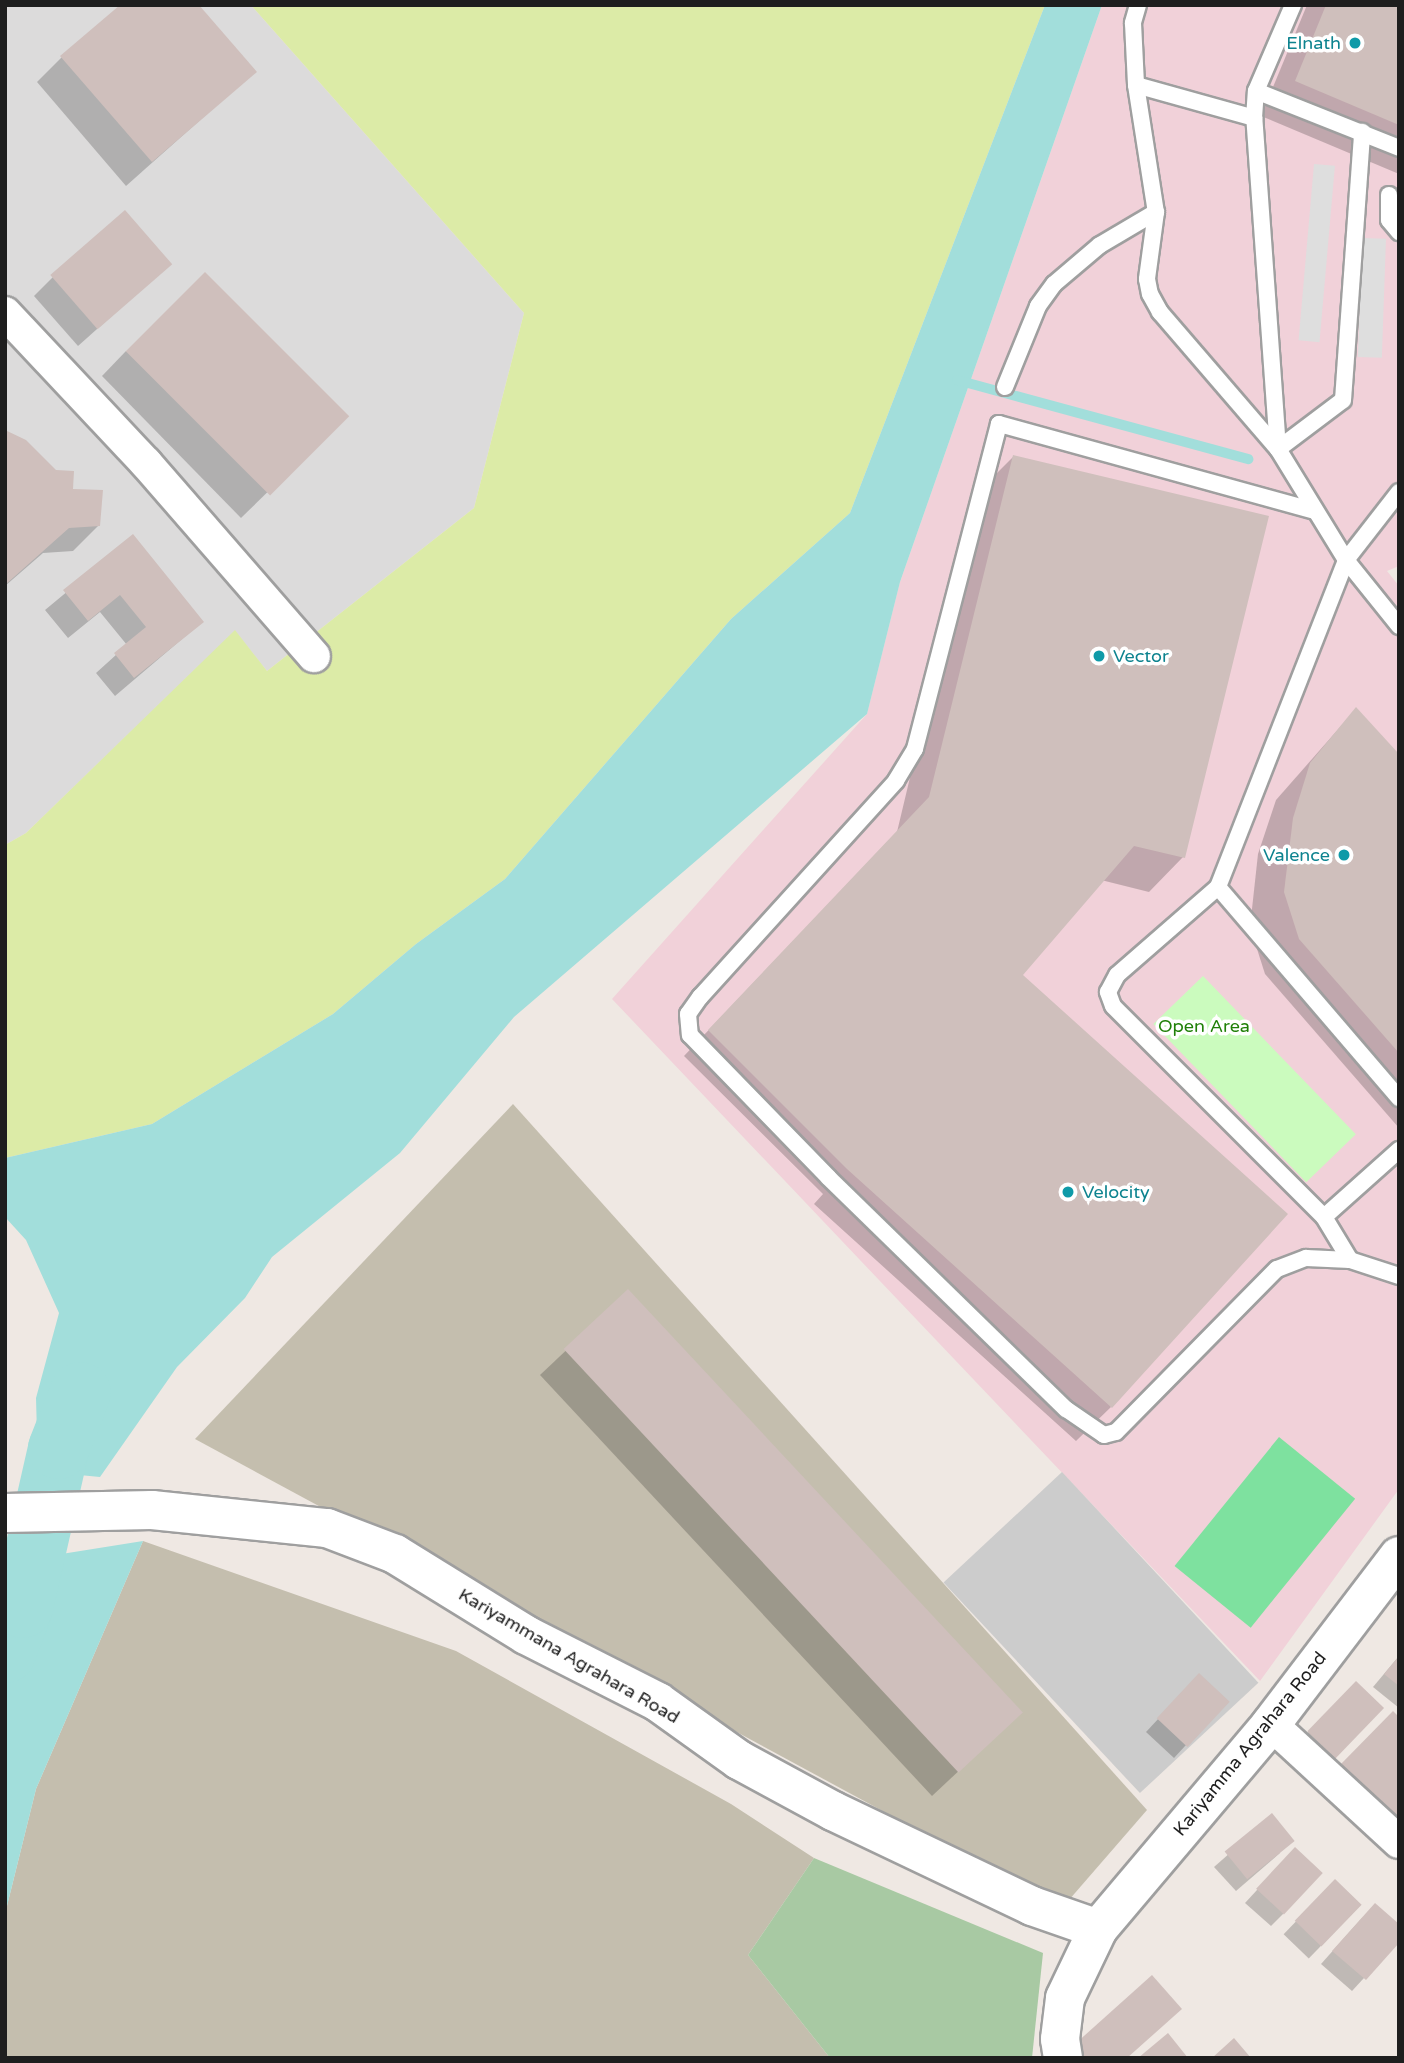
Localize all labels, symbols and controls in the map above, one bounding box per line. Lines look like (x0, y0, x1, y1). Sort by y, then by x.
place label: Elnath (1286, 32, 1341, 54)
marker: Elnath (1347, 35, 1363, 51)
place label: Vector (1113, 645, 1169, 667)
marker: Vector (1091, 648, 1107, 664)
place label: Valence (1263, 844, 1330, 866)
marker: Valence (1336, 847, 1352, 863)
park label: Open Area (1158, 1015, 1250, 1037)
place label: Velocity (1082, 1181, 1150, 1203)
marker: Velocity (1060, 1184, 1076, 1200)
street label: Kariyammana Agrahara Road (455, 1584, 683, 1728)
street label: Kariyamma Agrahara Road (1169, 1648, 1331, 1840)

